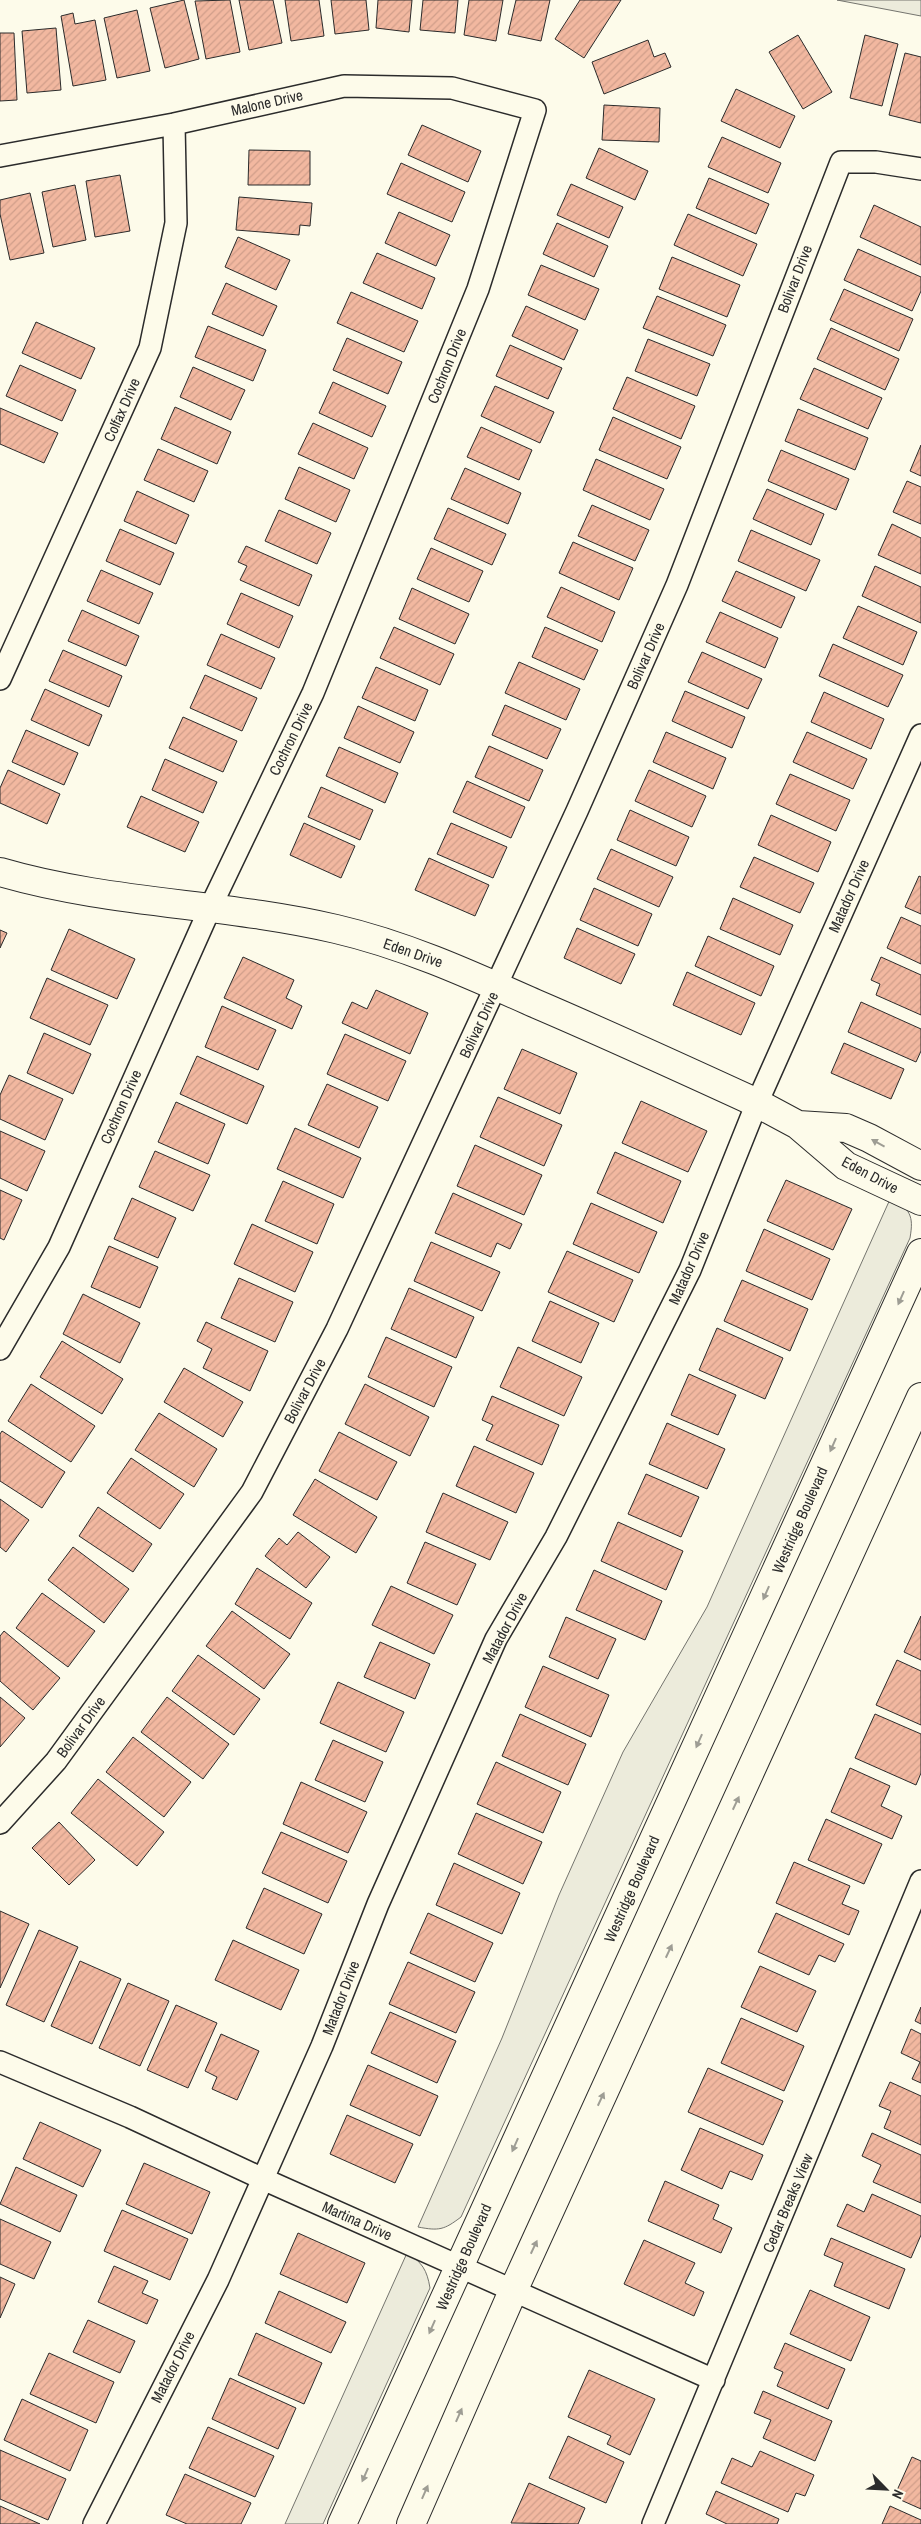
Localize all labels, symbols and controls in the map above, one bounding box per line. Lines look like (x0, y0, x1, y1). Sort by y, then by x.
street label: Malone Drive (229, 84, 305, 121)
street label: Bolivar Drive (772, 242, 817, 316)
street label: Cochron Drive (422, 325, 471, 407)
street label: Colfax Drive (98, 374, 145, 445)
street label: Bolivar Drive (621, 619, 670, 693)
street label: Cochron Drive (264, 698, 317, 779)
street label: Matador Drive (823, 856, 874, 936)
street label: Eden Drive (381, 933, 446, 973)
street label: Bolivar Drive (454, 988, 503, 1061)
street label: Cochron Drive (95, 1066, 146, 1147)
one-way arrow (871, 1139, 886, 1147)
street label: Eden Drive (838, 1151, 902, 1198)
street label: Matador Drive (663, 1228, 714, 1308)
one-way arrow (896, 1291, 904, 1305)
street label: Bolivar Drive (279, 1354, 331, 1427)
one-way arrow (829, 1438, 837, 1452)
street label: Westridge Boulevard (767, 1463, 832, 1576)
one-way arrow (762, 1586, 770, 1600)
street label: Matador Drive (477, 1588, 532, 1667)
street label: Bolivar Drive (51, 1692, 110, 1762)
one-way arrow (694, 1734, 702, 1748)
one-way arrow (732, 1796, 740, 1810)
street label: Westridge Boulevard (599, 1832, 664, 1945)
one-way arrow (665, 1944, 673, 1958)
street label: Matador Drive (317, 1958, 364, 2038)
one-way arrow (597, 2092, 605, 2106)
one-way arrow (511, 2138, 519, 2152)
street label: Cedar Breaks View (757, 2150, 818, 2256)
street label: Martina Drive (319, 2196, 396, 2245)
street label: Westridge Boulevard (431, 2200, 496, 2313)
one-way arrow (530, 2240, 538, 2254)
one-way arrow (428, 2320, 436, 2334)
street label: Matador Drive (146, 2327, 200, 2406)
one-way arrow (455, 2408, 463, 2422)
north arrow (861, 2464, 911, 2514)
one-way arrow (360, 2468, 368, 2482)
one-way arrow (421, 2485, 429, 2499)
text: N (888, 2487, 908, 2502)

